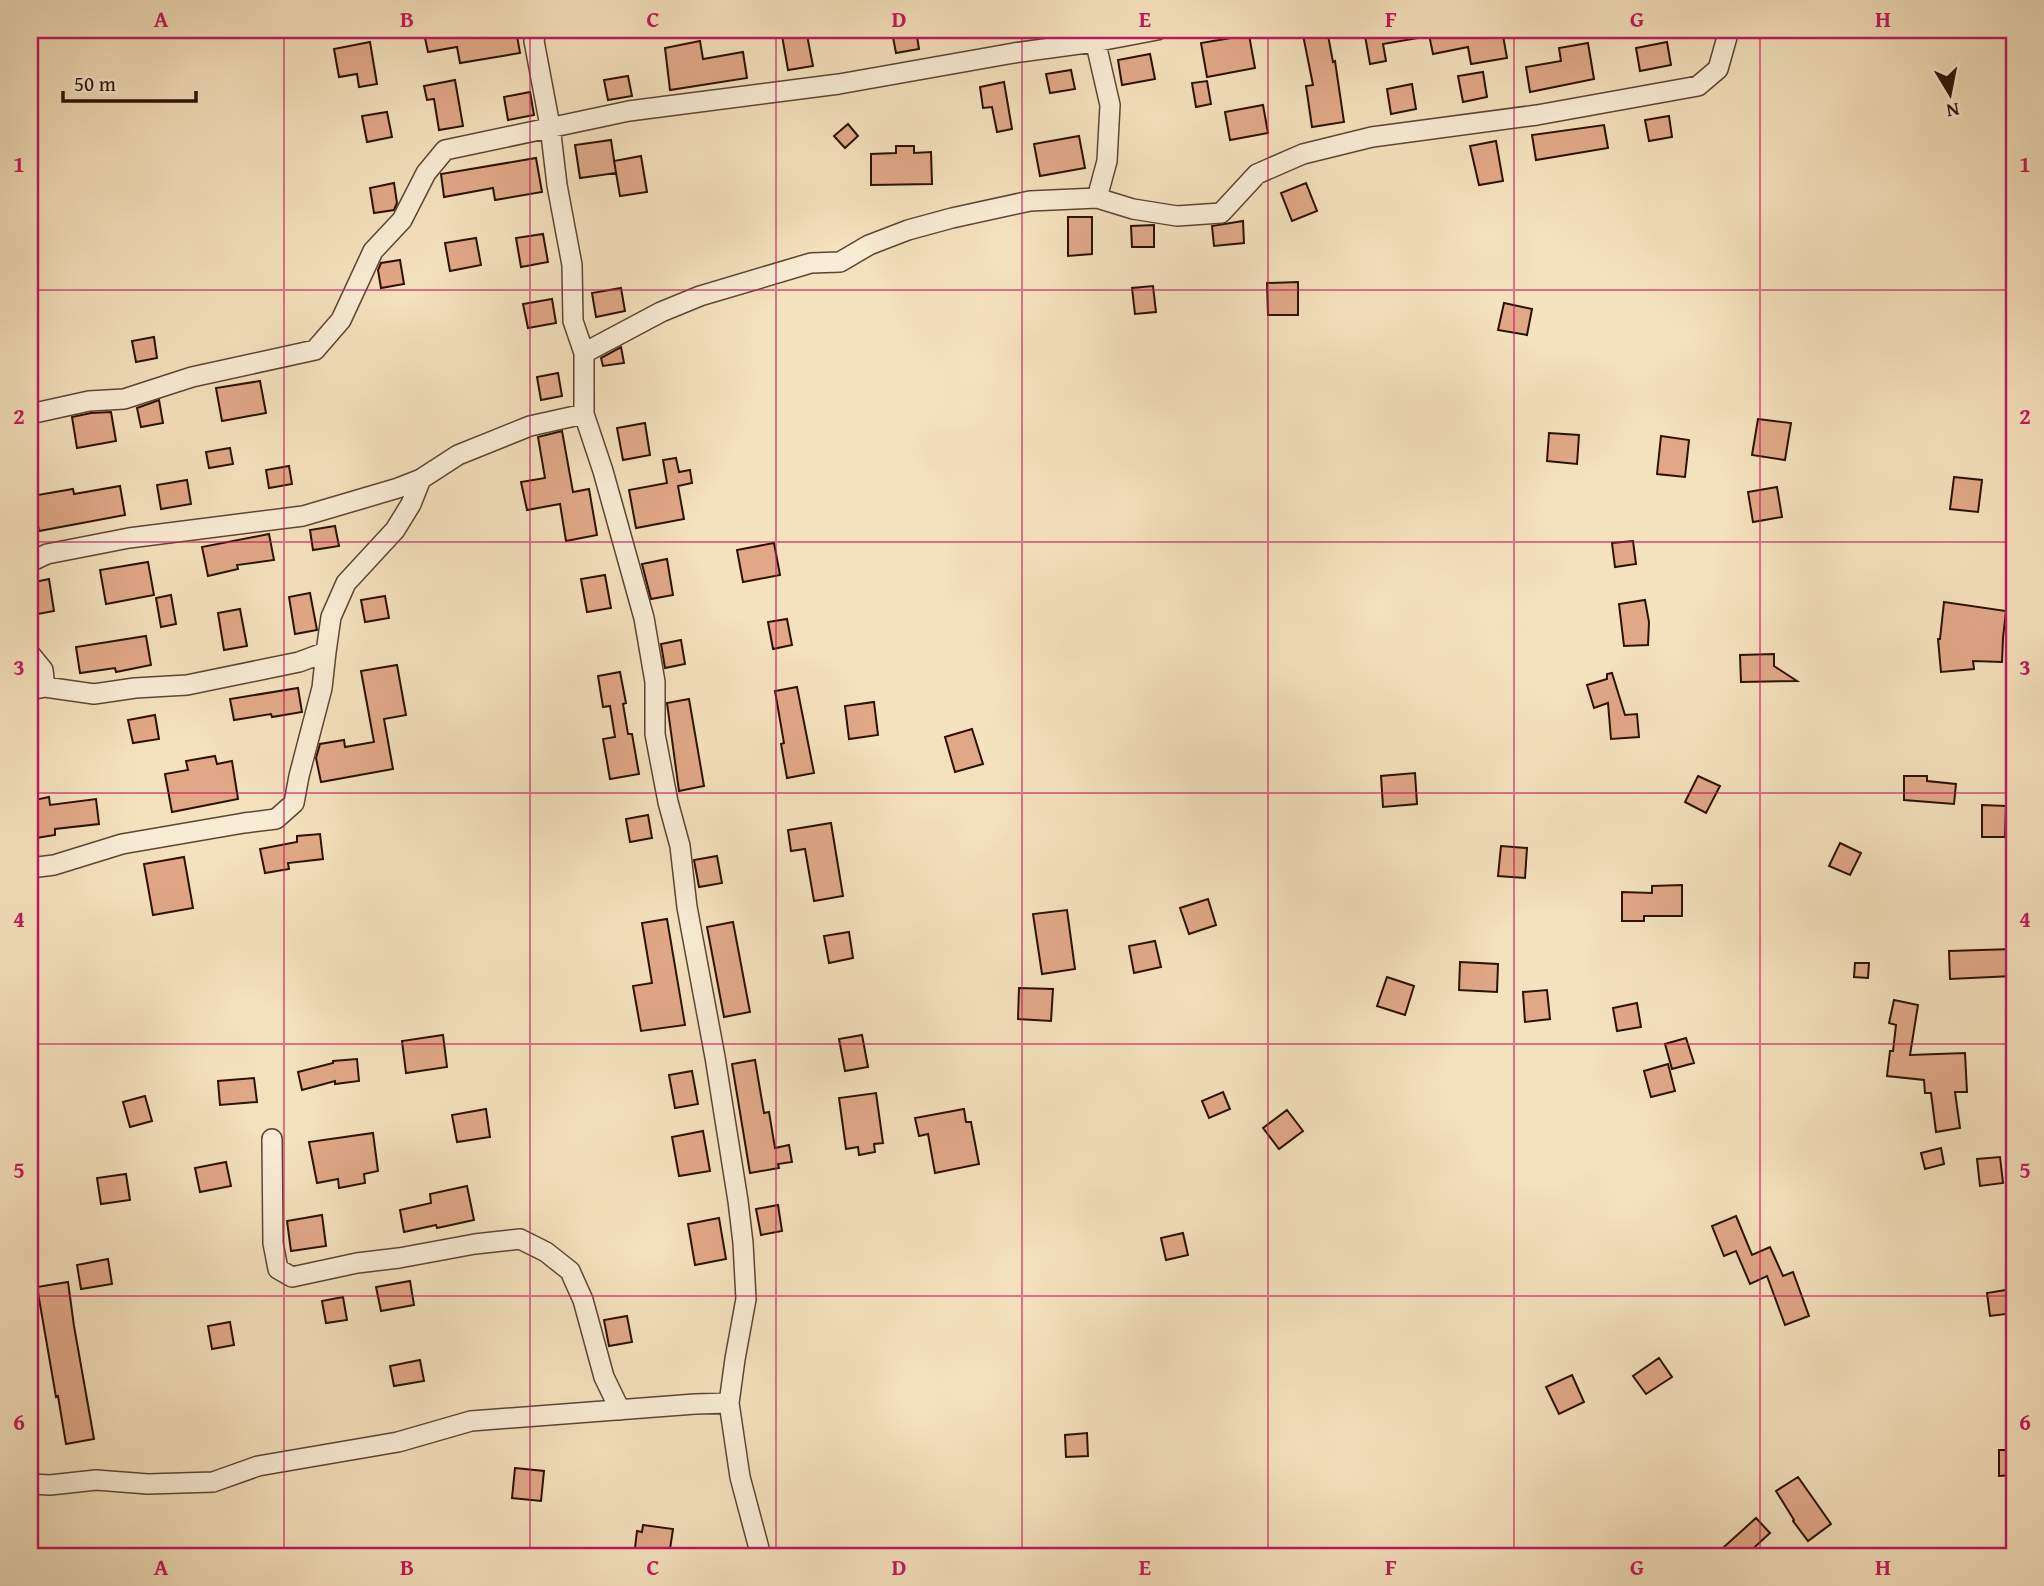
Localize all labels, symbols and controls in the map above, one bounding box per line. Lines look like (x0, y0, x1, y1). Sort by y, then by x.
text: A (154, 2, 169, 35)
text: B (400, 2, 414, 35)
text: C (646, 2, 660, 35)
text: D (892, 2, 907, 35)
text: E (1139, 2, 1151, 35)
text: F (1385, 2, 1397, 35)
text: G (1630, 2, 1644, 35)
text: H (1875, 2, 1891, 35)
scale bar (63, 60, 196, 104)
north arrow (1914, 60, 1984, 130)
text: 50 m (74, 68, 116, 99)
text: N (1944, 96, 1962, 126)
text: 1 (13, 147, 25, 180)
text: 1 (2019, 147, 2031, 180)
text: 2 (13, 399, 25, 432)
text: 2 (2019, 399, 2031, 432)
text: 3 (13, 650, 25, 683)
text: 3 (2019, 650, 2031, 683)
text: 4 (13, 902, 25, 935)
text: 4 (2019, 902, 2031, 935)
text: 5 (13, 1153, 25, 1186)
text: 5 (2019, 1153, 2031, 1186)
text: 6 (13, 1405, 25, 1438)
text: 6 (2019, 1405, 2031, 1438)
text: A (154, 1550, 169, 1583)
text: B (400, 1550, 414, 1583)
text: C (646, 1550, 660, 1583)
text: D (892, 1550, 907, 1583)
text: E (1139, 1550, 1151, 1583)
text: F (1385, 1550, 1397, 1583)
text: G (1630, 1550, 1644, 1583)
text: H (1875, 1550, 1891, 1583)

